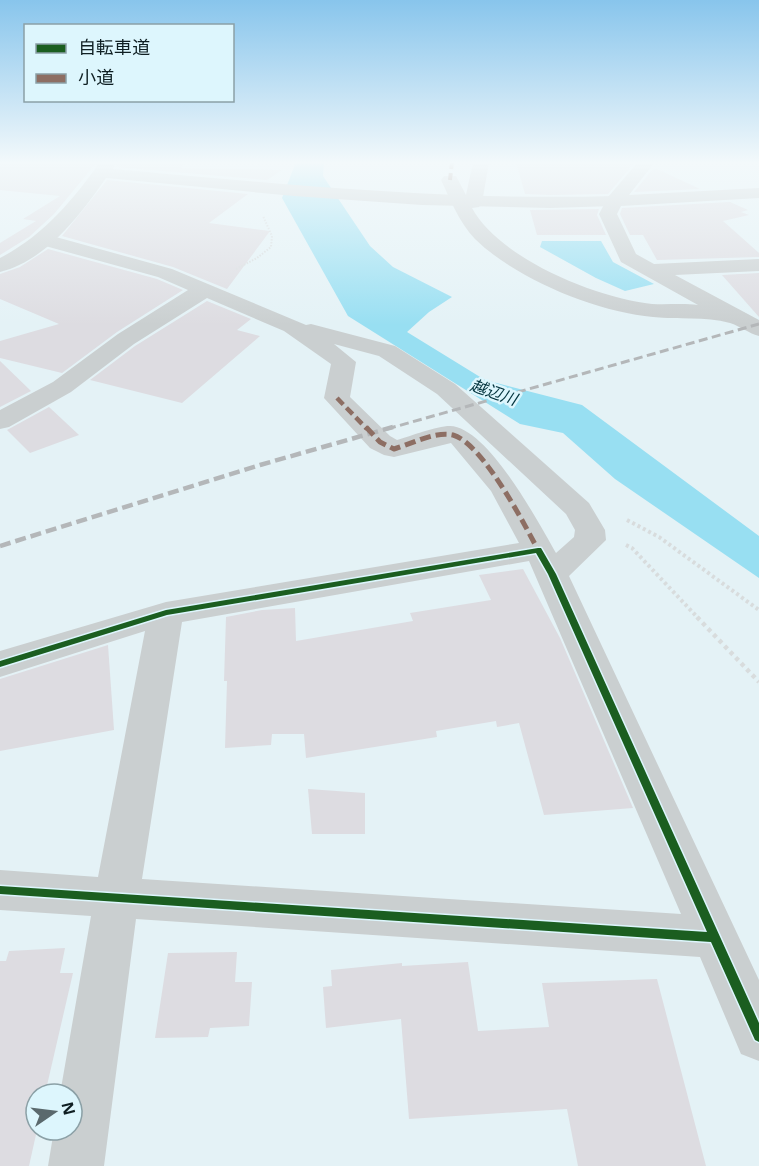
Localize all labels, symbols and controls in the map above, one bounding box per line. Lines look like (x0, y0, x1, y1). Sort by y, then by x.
legend (24, 24, 234, 102)
text: 自転車道 (78, 35, 150, 59)
text: 小道 (78, 65, 114, 89)
water label: 越辺川 (468, 374, 522, 411)
north arrow (24, 1082, 84, 1142)
text: N (56, 1099, 81, 1117)

